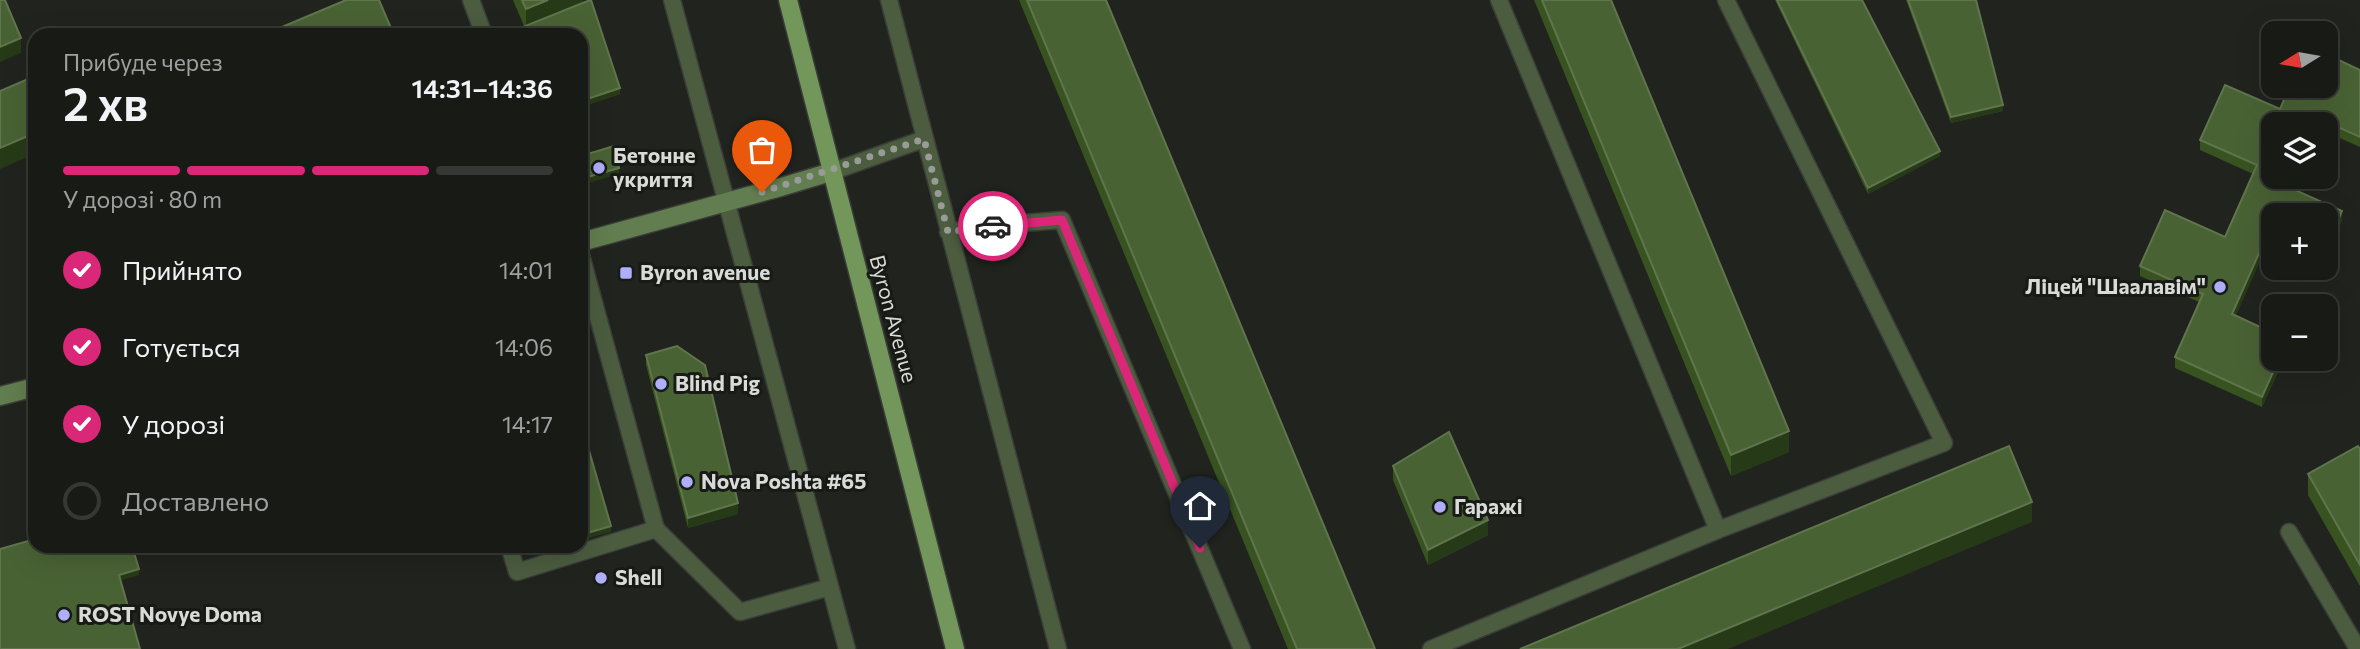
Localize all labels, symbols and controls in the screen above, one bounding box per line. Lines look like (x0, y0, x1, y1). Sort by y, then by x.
north arrow (2261, 21, 2338, 98)
map controls (2261, 21, 2338, 371)
text: Прибуде через (63, 48, 223, 76)
text: 14:31–14:36 (412, 72, 553, 103)
text: 2 хв (63, 74, 148, 130)
button: layers (2261, 112, 2338, 189)
pin (732, 120, 792, 192)
icon: bag (743, 131, 781, 169)
place label: Бетонне укриття (613, 142, 696, 191)
marker: Бетонне укриття (591, 160, 607, 176)
text: У дорозі · 80 m (63, 185, 222, 213)
courier (958, 191, 1028, 261)
button: + (2261, 203, 2338, 280)
icon: car (974, 207, 1012, 245)
icon: check (63, 251, 101, 289)
street label: Byron Avenue (865, 252, 923, 385)
text: Прийнято (122, 254, 243, 285)
text: 14:01 (499, 256, 553, 284)
place label: Byron avenue (640, 259, 770, 284)
marker: Byron avenue (618, 265, 634, 281)
place label: Ліцей "Шаалавім" (2025, 273, 2206, 298)
marker: Ліцей "Шаалавім" (2212, 279, 2228, 295)
button: − (2261, 294, 2338, 371)
icon: check (63, 328, 101, 366)
text: Готується (122, 331, 240, 362)
text: 14:06 (495, 333, 553, 361)
place label: Blind Pig (675, 370, 760, 395)
marker: Blind Pig (653, 376, 669, 392)
icon: check (63, 405, 101, 443)
text: У дорозі (122, 408, 225, 439)
text: 14:17 (502, 410, 553, 438)
place label: Nova Poshta #65 (701, 468, 867, 493)
marker: Nova Poshta #65 (679, 474, 695, 490)
pin (1170, 476, 1230, 548)
text: Доставлено (122, 485, 269, 516)
icon: home (1181, 487, 1219, 525)
place label: Гаражі (1454, 493, 1523, 518)
marker: Гаражі (1432, 499, 1448, 515)
place label: Shell (615, 564, 662, 589)
marker: Shell (593, 570, 609, 586)
place label: ROST Novye Doma (78, 601, 262, 626)
marker: ROST Novye Doma (56, 607, 72, 623)

